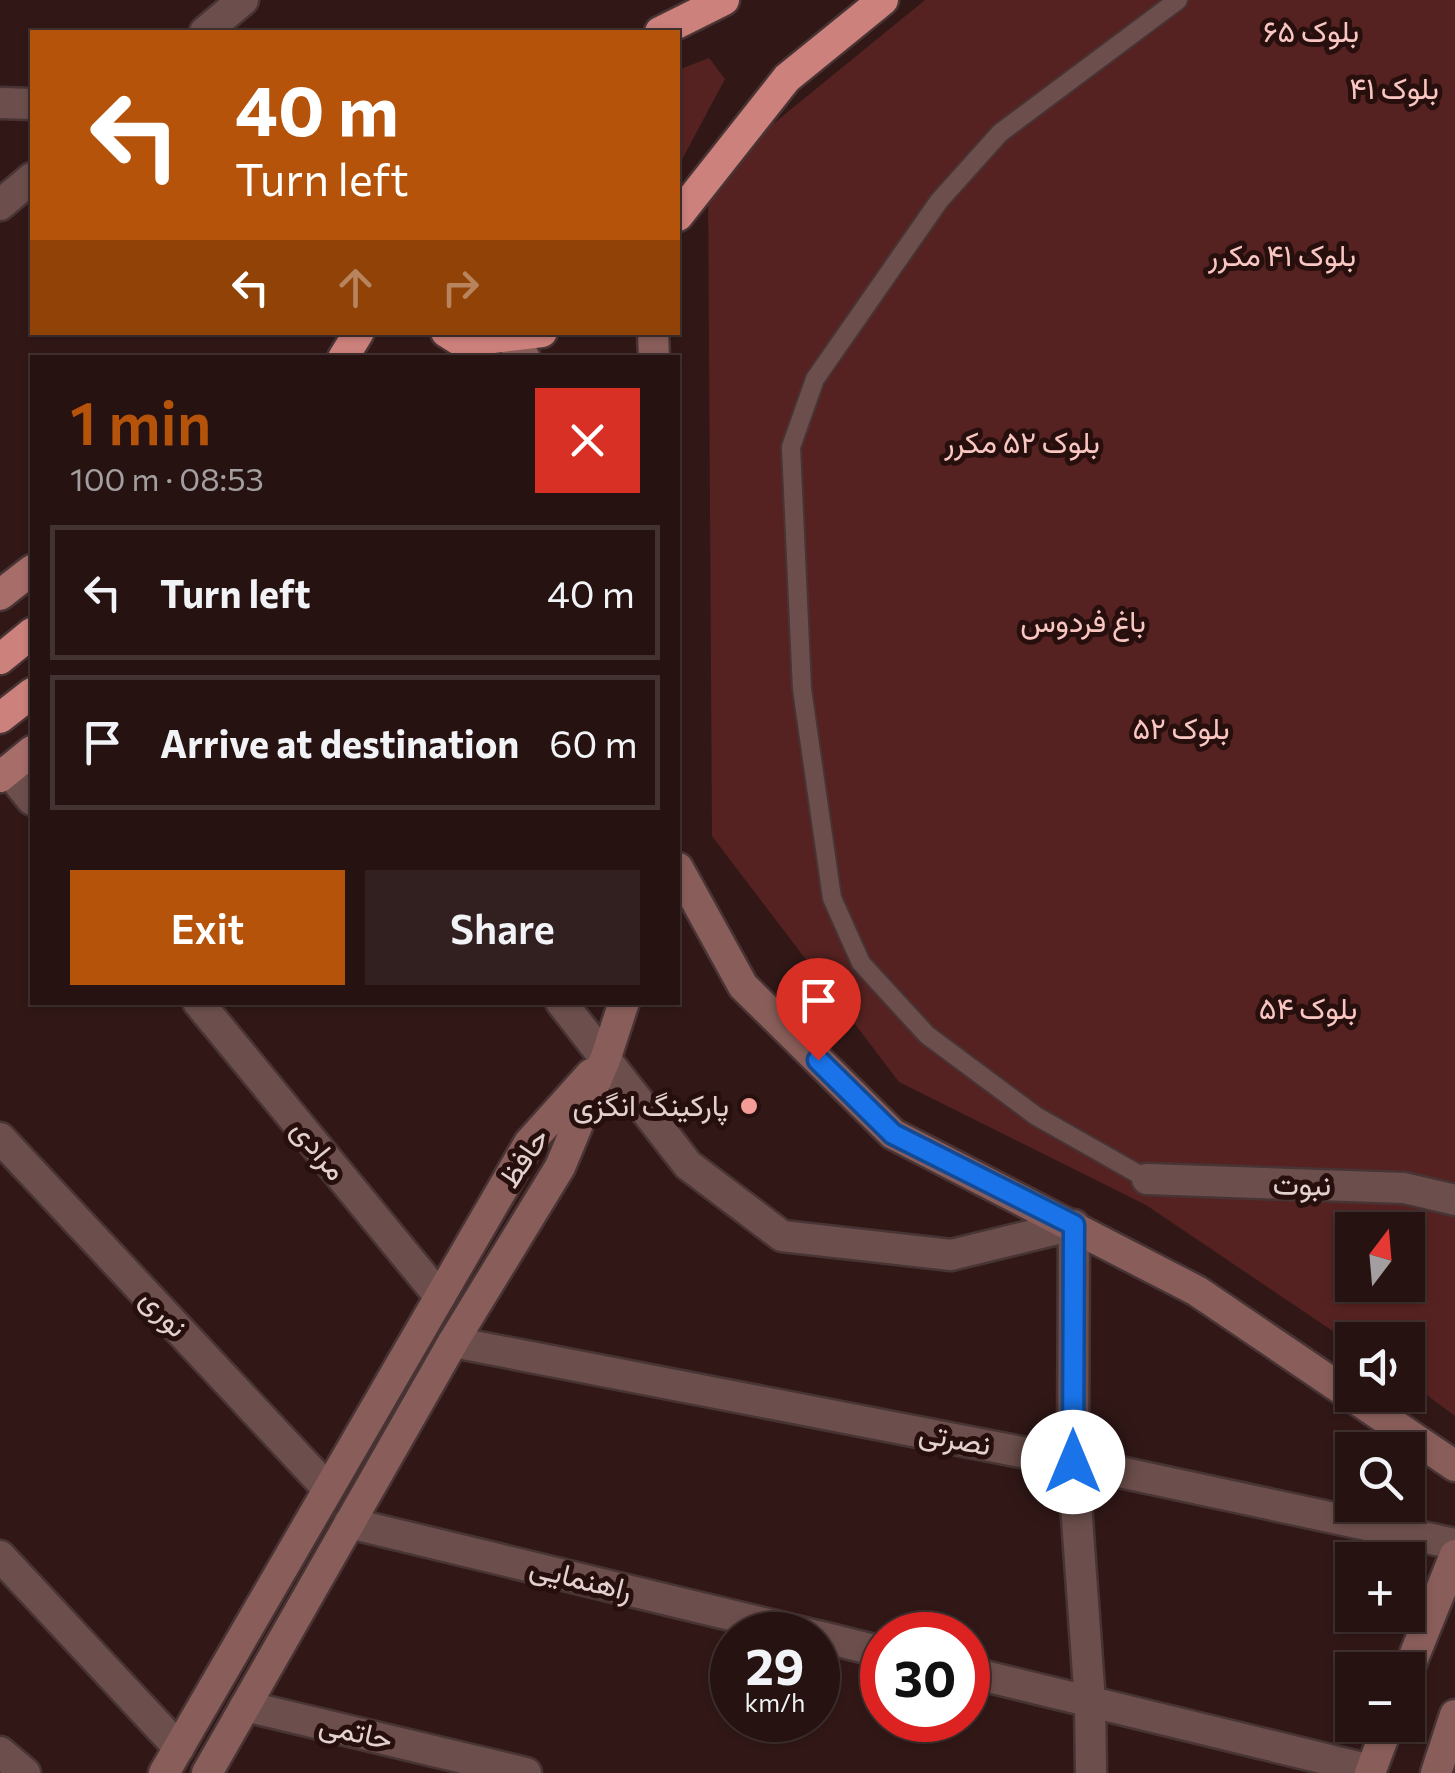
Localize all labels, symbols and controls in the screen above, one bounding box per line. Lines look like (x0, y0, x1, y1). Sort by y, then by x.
park label: بلوک ۶۵ (1263, 11, 1359, 50)
text: 40 m (235, 65, 399, 150)
park label: بلوک ۴۱ (1349, 68, 1439, 107)
icon: left (70, 70, 200, 200)
text: Turn left (235, 150, 409, 205)
park label: بلوک ۴۱ مکرر (1207, 235, 1356, 274)
icon: left (223, 260, 278, 315)
icon: ahead (328, 260, 383, 315)
icon: right (433, 260, 488, 315)
text: 1 min (70, 384, 211, 457)
button: close (535, 388, 640, 493)
park label: بلوک ۵۲ مکرر (943, 422, 1100, 461)
text: 100 m · 08:53 (70, 458, 264, 498)
icon: left (75, 565, 130, 620)
text: Turn left (160, 569, 311, 616)
text: 40 m (547, 569, 635, 616)
park label: باغ فردوس (1020, 601, 1146, 642)
park label: بلوک ۵۲ (1132, 708, 1230, 747)
icon: arrive (75, 715, 130, 770)
text: Arrive at destination (160, 719, 519, 766)
text: 60 m (549, 719, 638, 766)
button: Exit (70, 870, 345, 985)
button: Share (365, 870, 640, 985)
pin (776, 958, 861, 1061)
icon: arrive (791, 973, 846, 1028)
park label: بلوک ۵۴ (1259, 988, 1357, 1027)
place label: پارکینگ انگزی (572, 1085, 729, 1126)
marker: پارکینگ انگزی (738, 1095, 760, 1117)
street label: مرادی (284, 1110, 357, 1188)
street label: حافظ (489, 1119, 555, 1194)
street label: نبوت (1272, 1163, 1332, 1204)
north arrow (1335, 1212, 1425, 1302)
map controls (1335, 1212, 1425, 1742)
street label: نوری (133, 1279, 198, 1345)
button: sound (1335, 1322, 1425, 1412)
position arrow (1021, 1410, 1125, 1514)
street label: نصرتی (916, 1411, 995, 1464)
button: search (1335, 1432, 1425, 1522)
button: + (1335, 1542, 1425, 1632)
street label: راهنمایی (526, 1546, 637, 1609)
speed limit sign: 30 (860, 1612, 990, 1742)
text: 29 (745, 1634, 804, 1695)
button: − (1335, 1652, 1425, 1742)
text: km/h (745, 1687, 805, 1717)
street label: حاتمی (316, 1703, 397, 1758)

